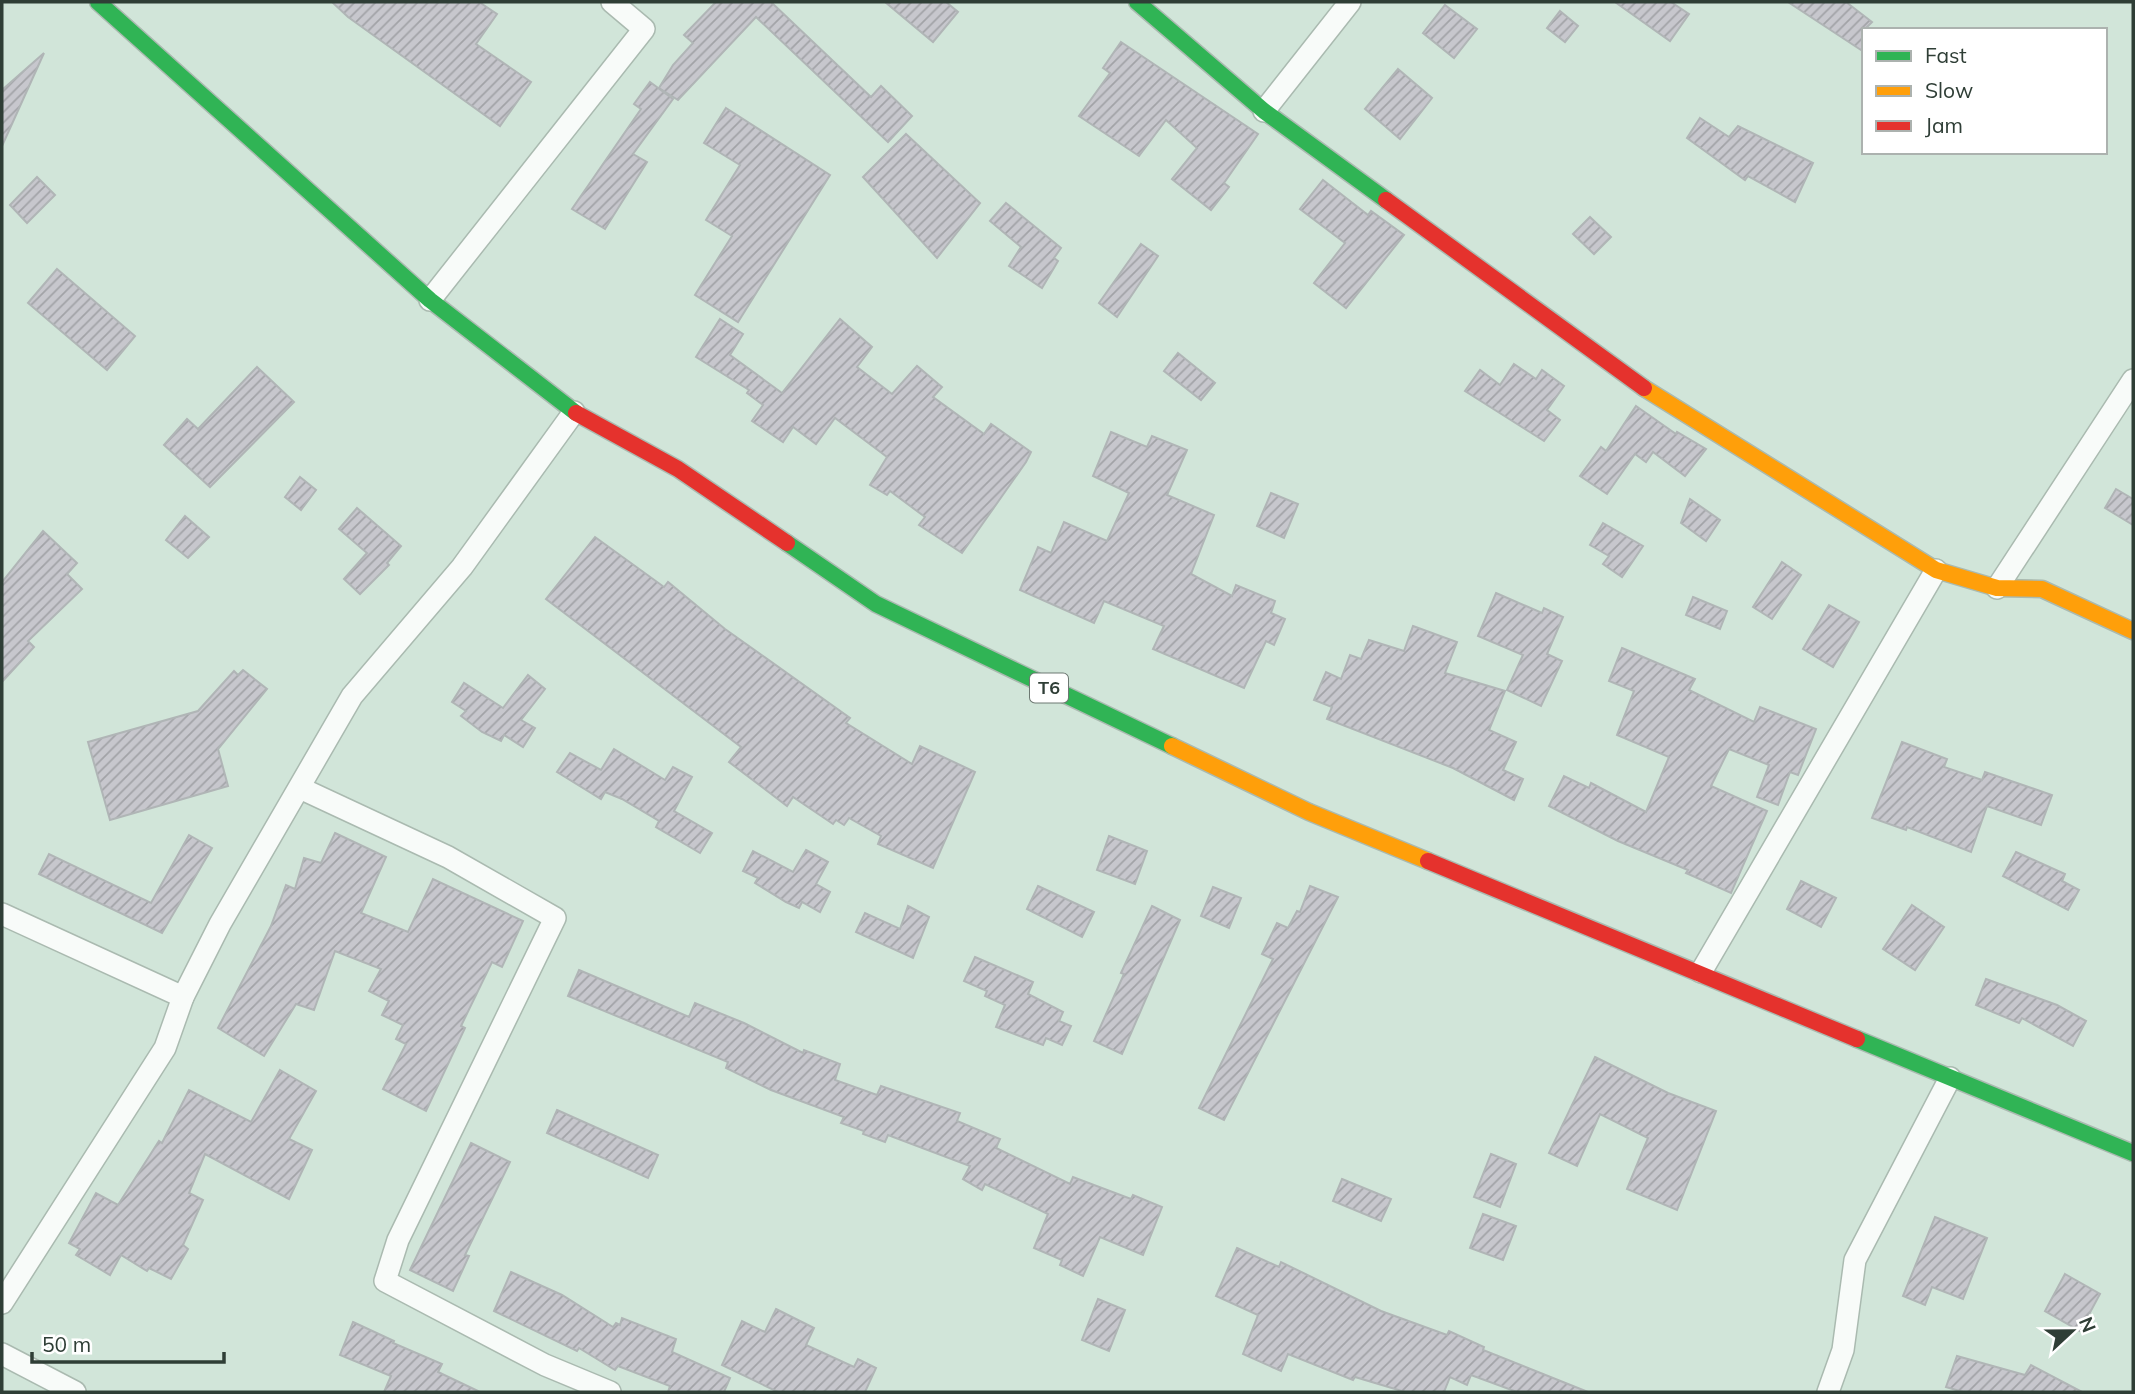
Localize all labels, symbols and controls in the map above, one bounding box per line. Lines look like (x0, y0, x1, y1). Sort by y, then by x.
legend (1862, 28, 2107, 154)
text: Fast (1925, 42, 1967, 68)
text: Slow (1925, 77, 1973, 103)
text: Jam (1925, 112, 1963, 138)
road number: T6 (1030, 674, 1068, 702)
north arrow (2037, 1296, 2107, 1366)
text: N (2074, 1313, 2102, 1336)
scale bar (32, 1320, 224, 1364)
text: 50 m (42, 1331, 91, 1357)

